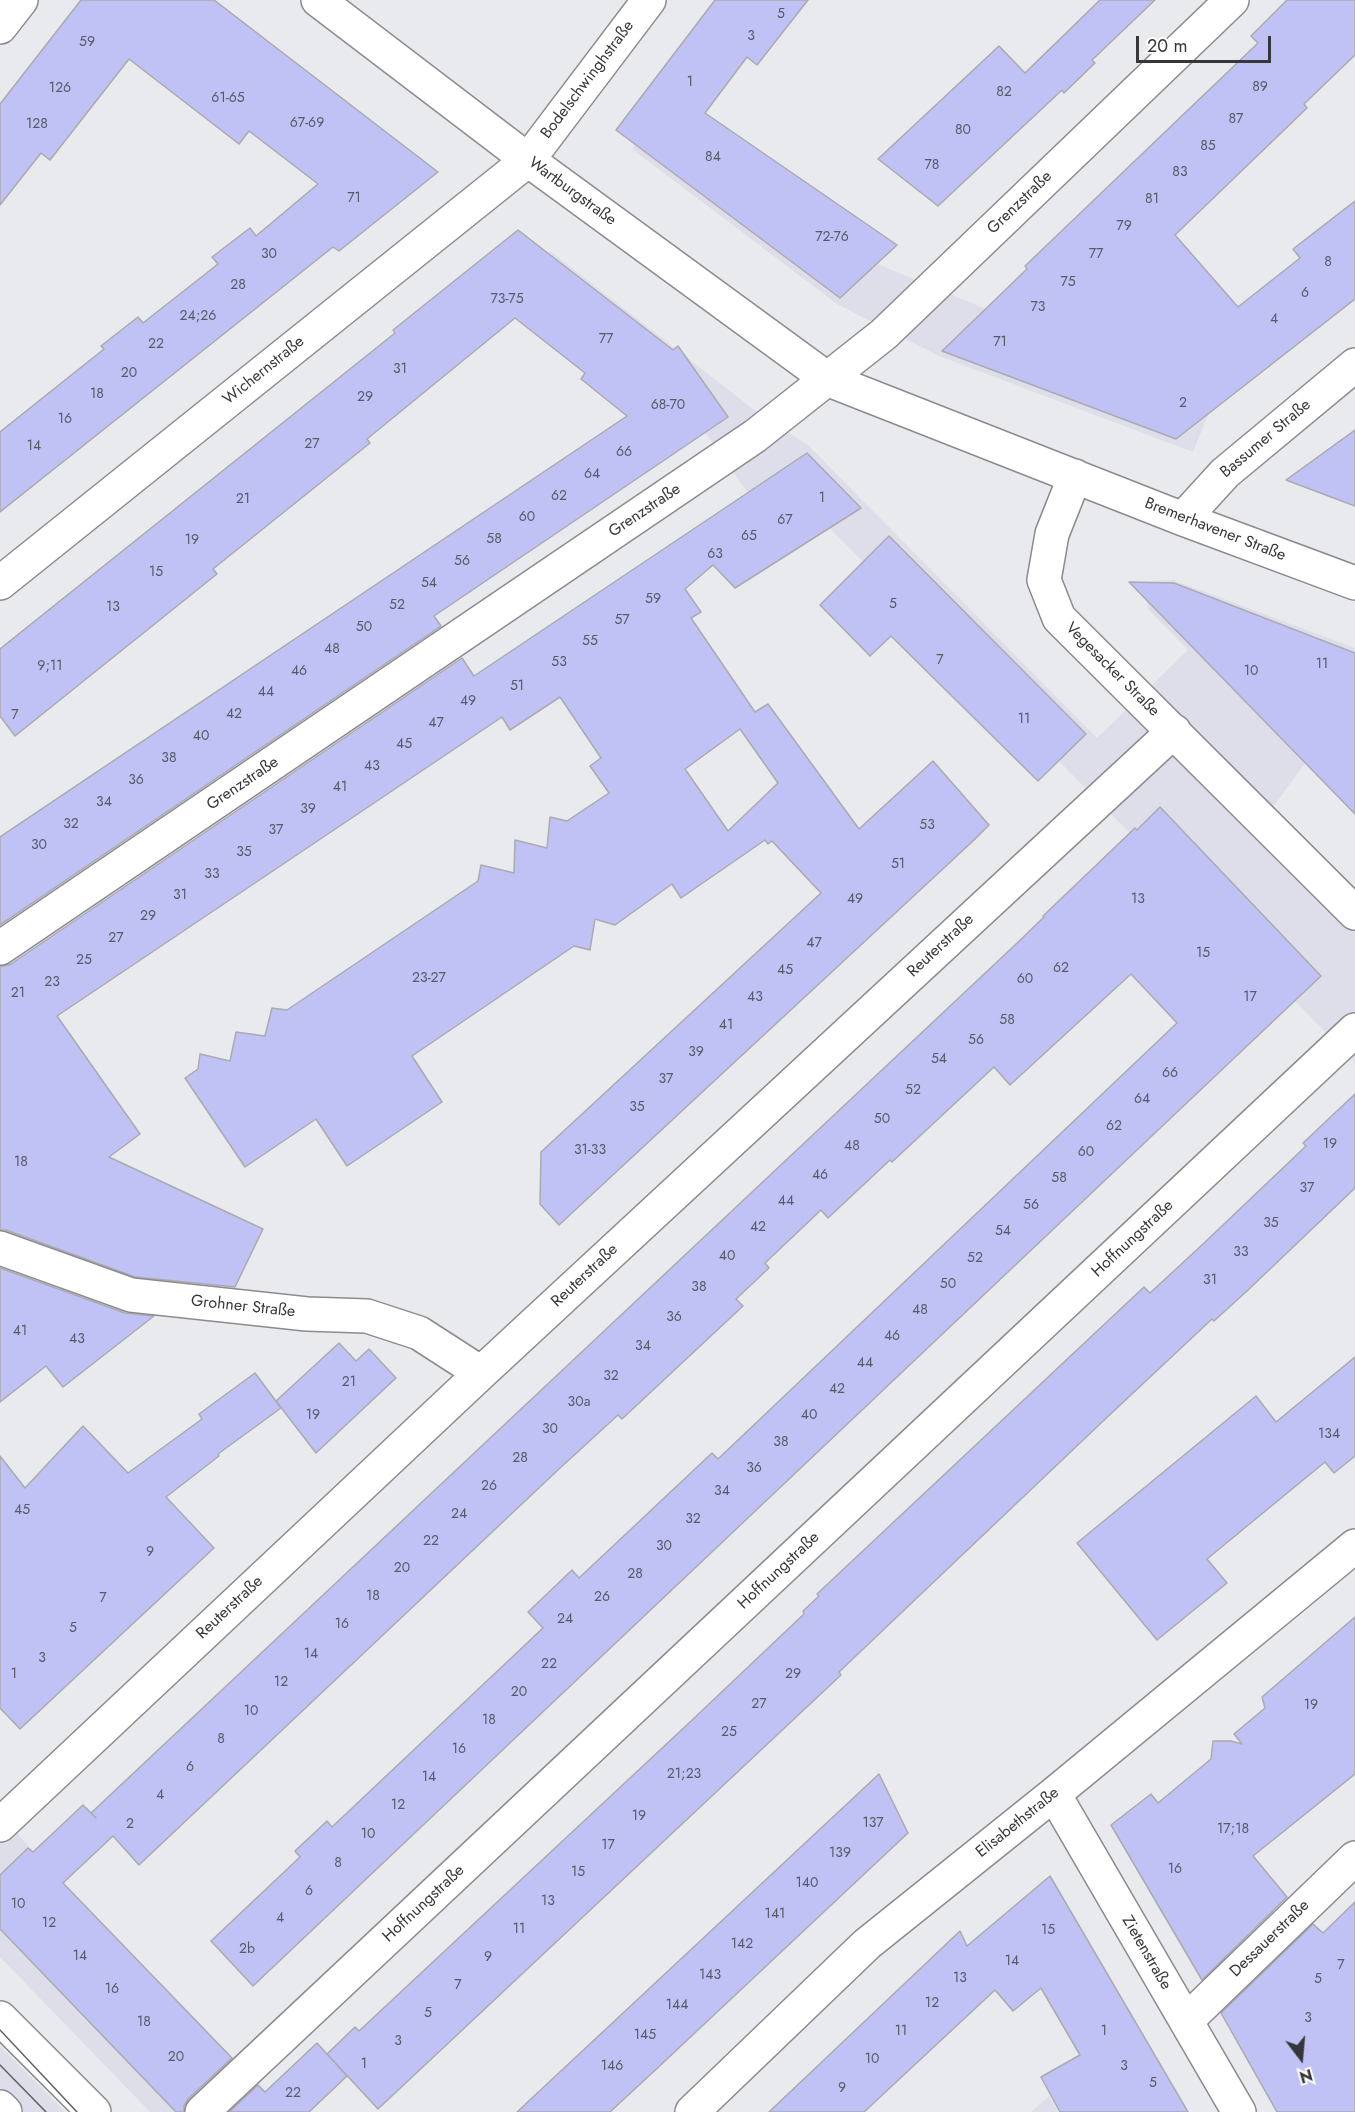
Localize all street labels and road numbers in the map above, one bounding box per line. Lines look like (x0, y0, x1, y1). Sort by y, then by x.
street label: Bodelschwinghstraße (537, 17, 639, 143)
street label: Wartburgstraße (524, 154, 620, 230)
street label: Grenzstraße (984, 167, 1056, 239)
street label: Wichernstraße (220, 332, 308, 410)
street label: Bassumer Straße (1217, 396, 1315, 482)
street label: Grenzstraße (605, 480, 685, 542)
street label: Bremerhavener Straße (1142, 494, 1288, 566)
street label: Vegesacker Straße (1061, 619, 1163, 721)
street label: Grenzstraße (203, 753, 283, 815)
street label: Reuterstraße (904, 910, 978, 982)
street label: Hoffnungstraße (1088, 1196, 1178, 1282)
street label: Reuterstraße (548, 1240, 622, 1312)
street label: Grohner Straße (190, 1292, 296, 1322)
street label: Hoffnungstraße (734, 1528, 824, 1614)
street label: Reuterstraße (193, 1572, 267, 1644)
street label: Elisabethstraße (973, 1784, 1063, 1862)
street label: Hoffnungstraße (379, 1861, 469, 1947)
street label: Dessauerstraße (1226, 1896, 1314, 1982)
street label: Zietenstraße (1117, 1913, 1175, 1993)

